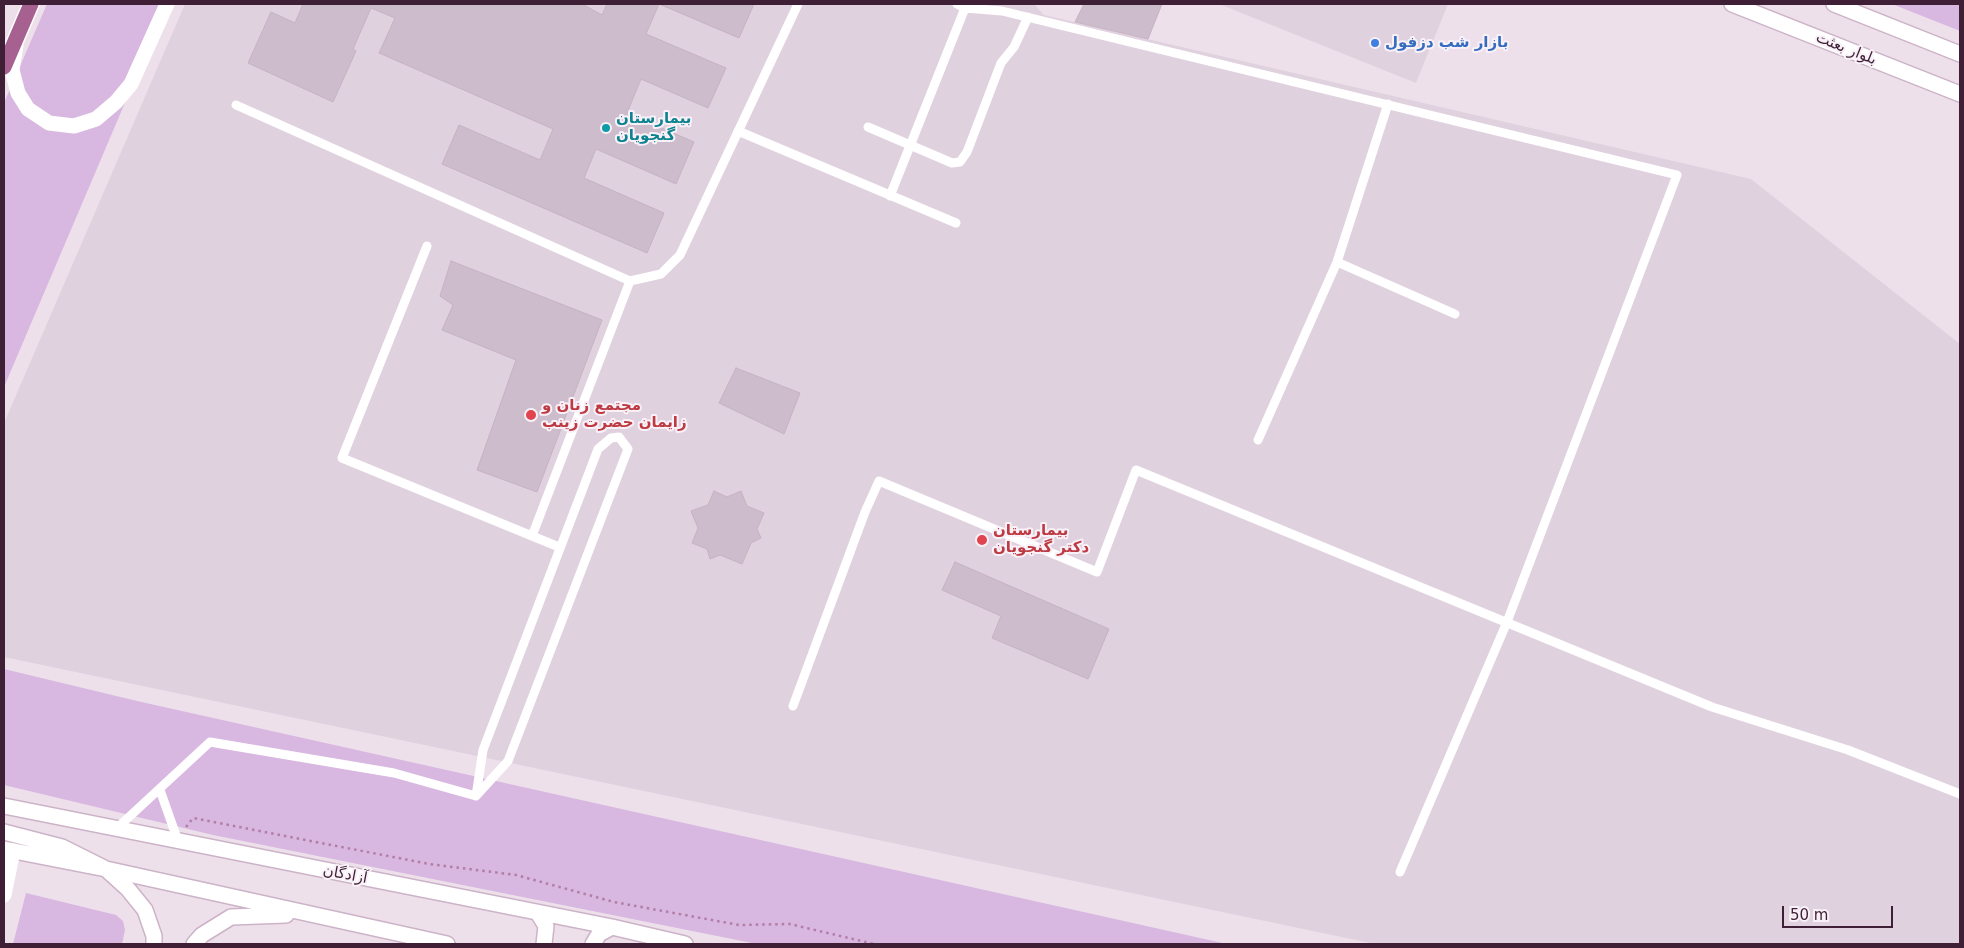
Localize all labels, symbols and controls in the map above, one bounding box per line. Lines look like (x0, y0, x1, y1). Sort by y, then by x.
street label: بلوار بعثت (1813, 29, 1879, 69)
place label: بازار شب دزفول (1385, 34, 1508, 52)
marker: بازار شب دزفول (1369, 37, 1381, 49)
place label: بیمارستان گنجویان (616, 110, 691, 145)
marker: بیمارستان گنجویان (600, 122, 612, 134)
place label: مجتمع زنان و زایمان حضرت زینب (542, 397, 687, 432)
marker: مجتمع زنان و زایمان حضرت زینب (524, 408, 538, 422)
place label: بیمارستان دکتر گنجویان (993, 522, 1089, 557)
marker: بیمارستان دکتر گنجویان (975, 533, 989, 547)
street label: آزادگان (321, 862, 369, 888)
scale bar (1784, 896, 1895, 928)
text: 50 m (1790, 906, 1828, 924)

